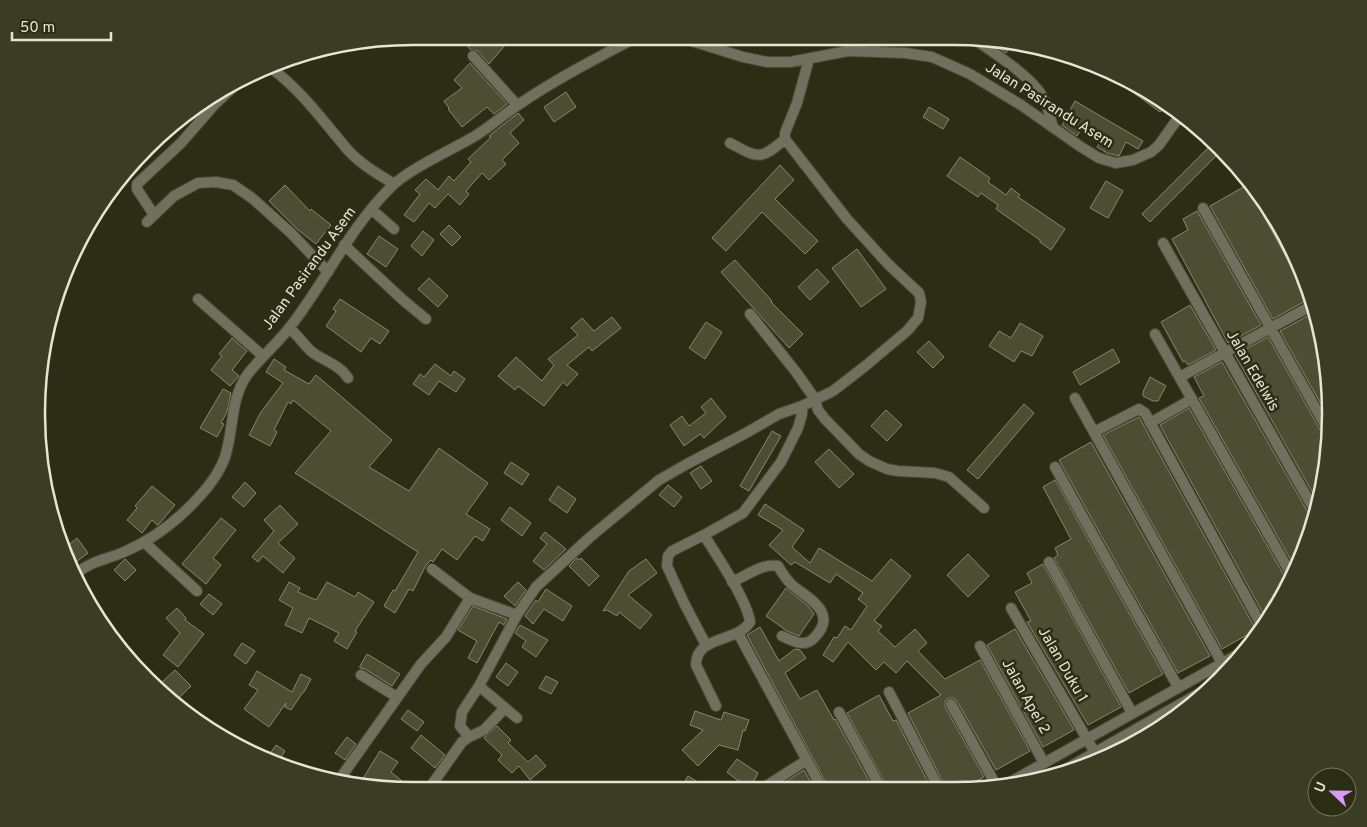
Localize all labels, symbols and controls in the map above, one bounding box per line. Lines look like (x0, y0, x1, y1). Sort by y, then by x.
scale bar (12, 10, 111, 42)
text: 50 m (20, 19, 55, 38)
street label: Jalan Pasirandu Asem (981, 59, 1117, 153)
street label: Jalan Pasirandu Asem (259, 204, 361, 334)
street label: Jalan Edelwis (1221, 327, 1283, 415)
street label: Jalan Duku 1 (1033, 624, 1091, 706)
street label: Jalan Apel 2 (997, 656, 1053, 738)
north arrow (1307, 767, 1357, 817)
text: U (1312, 780, 1331, 795)

